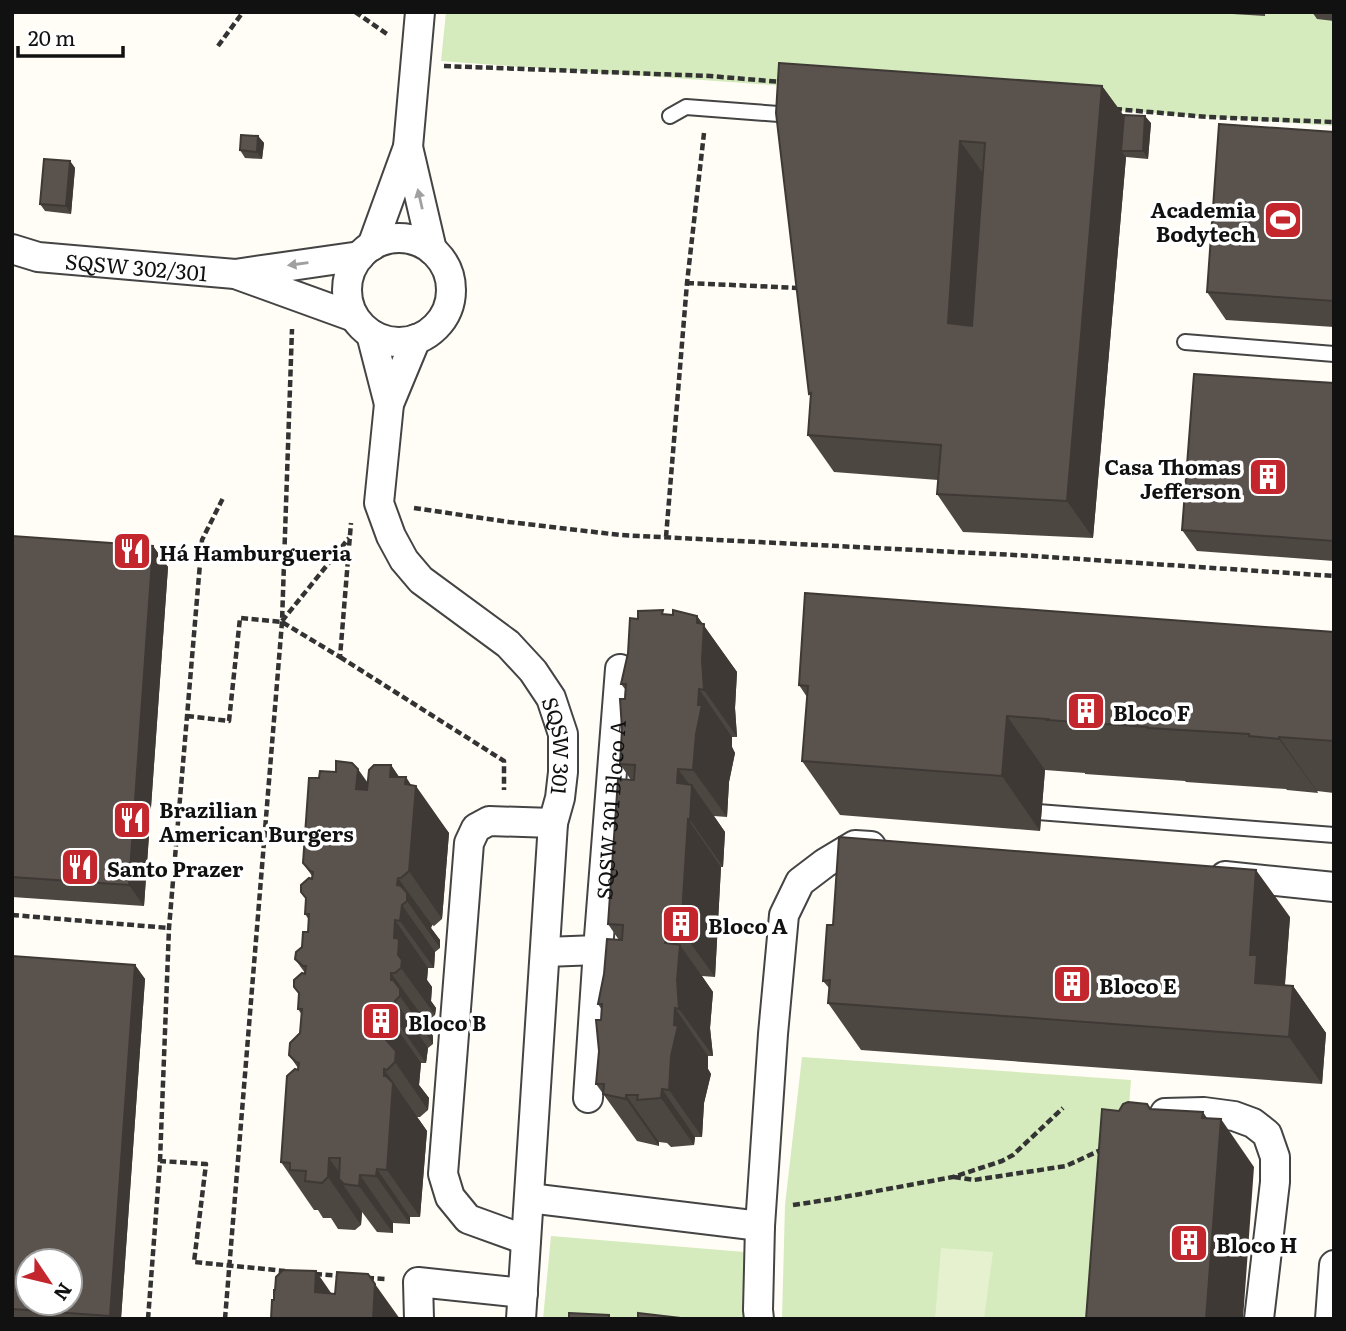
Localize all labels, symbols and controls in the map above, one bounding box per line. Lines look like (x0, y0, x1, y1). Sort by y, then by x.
scale bar (18, 14, 122, 58)
text: 20 m (28, 21, 75, 52)
one-way arrow (415, 187, 426, 209)
place label: Academia Bodytech (1151, 193, 1257, 248)
sports icon: Academia Bodytech (1262, 199, 1304, 241)
street label: SQSW 302/301 (64, 244, 209, 287)
one-way arrow (287, 259, 309, 270)
place label: Casa Thomas Jefferson (1104, 450, 1241, 505)
building icon: Casa Thomas Jefferson (1247, 456, 1289, 498)
restaurant icon: Há Hamburgueria (111, 530, 153, 572)
place label: Há Hamburgueria (159, 536, 353, 567)
building icon: Bloco F (1065, 690, 1107, 732)
street label: SQSW 301 (536, 692, 579, 797)
place label: Bloco F (1113, 696, 1190, 727)
street label: SQSW 301 Bloco A (587, 718, 631, 901)
place label: Brazilian American Burgers (159, 793, 354, 848)
restaurant icon: Brazilian American Burgers (111, 799, 153, 841)
restaurant icon: Santo Prazer (59, 846, 101, 888)
place label: Santo Prazer (107, 852, 244, 883)
building icon: Bloco A (660, 903, 702, 945)
place label: Bloco A (708, 909, 788, 940)
building icon: Bloco E (1051, 963, 1093, 1005)
place label: Bloco E (1099, 969, 1177, 1000)
building icon: Bloco B (360, 1000, 402, 1042)
place label: Bloco B (408, 1006, 486, 1037)
building icon: Bloco H (1168, 1222, 1210, 1264)
place label: Bloco H (1216, 1228, 1297, 1259)
north arrow (14, 1247, 84, 1317)
text: N (48, 1278, 80, 1307)

